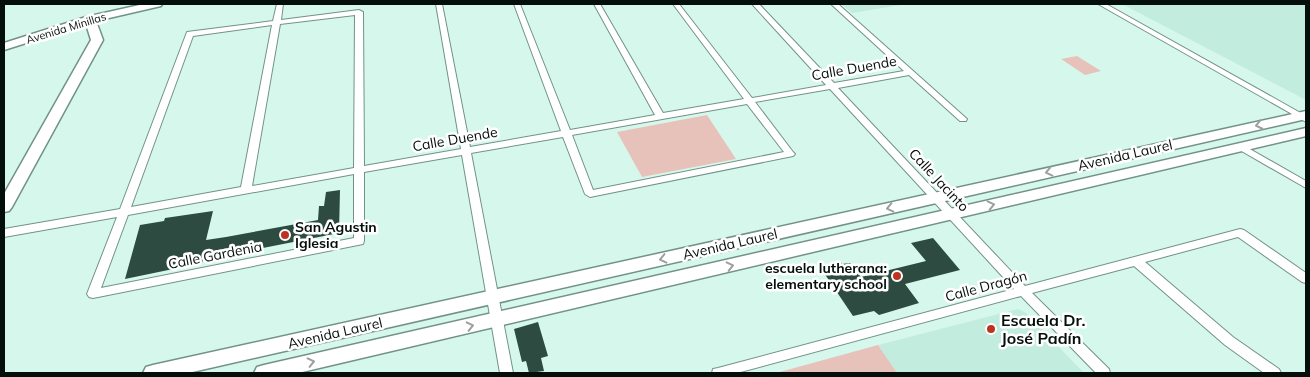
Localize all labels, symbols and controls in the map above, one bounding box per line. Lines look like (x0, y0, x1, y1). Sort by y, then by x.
street label: Avenida Minillas (24, 9, 108, 47)
street label: Calle Duende (810, 52, 898, 84)
one-way arrow (1254, 119, 1263, 130)
street label: Calle Duende (411, 123, 499, 155)
street label: Avenida Laurel (1076, 135, 1174, 175)
street label: Calle Jacinto (905, 145, 973, 215)
one-way arrow (1044, 166, 1053, 177)
one-way arrow (986, 200, 995, 211)
one-way arrow (886, 202, 895, 213)
place label: San Agustin Iglesia (295, 218, 377, 252)
street label: Avenida Laurel (681, 224, 779, 264)
marker: San Agustin Iglesia (279, 229, 291, 241)
street label: Calle Gardenia (167, 237, 263, 273)
one-way arrow (659, 253, 668, 264)
place label: escuela lutherana: elementary school (765, 259, 887, 293)
one-way arrow (726, 261, 735, 272)
street label: Calle Dragón (943, 266, 1029, 306)
marker: escuela lutherana: elementary school (891, 270, 903, 282)
place label: Escuela Dr. José Padín (1001, 310, 1085, 348)
street label: Avenida Laurel (286, 313, 384, 353)
one-way arrow (465, 321, 474, 332)
marker: Escuela Dr. José Padín (985, 323, 997, 335)
one-way arrow (307, 357, 316, 368)

